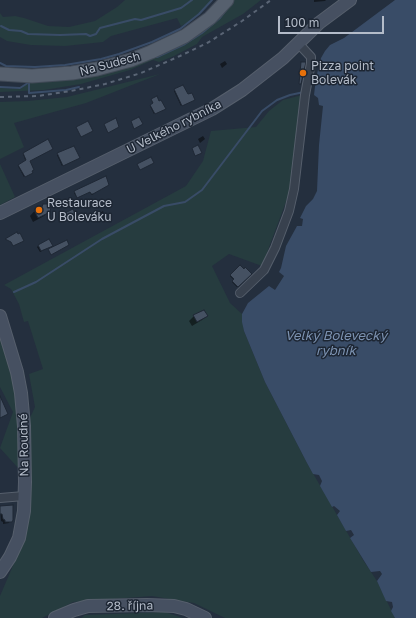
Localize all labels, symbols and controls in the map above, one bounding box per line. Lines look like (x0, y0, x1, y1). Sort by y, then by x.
scale bar (280, 8, 386, 34)
text: 100 m (285, 15, 319, 30)
street label: Na Sudech (78, 49, 142, 79)
place label: Pizza point Bolevák (311, 59, 374, 87)
marker: Pizza point Bolevák (298, 68, 308, 78)
street label: U Velkého rybníka (124, 97, 224, 157)
place label: Restaurace U Boleváku (47, 196, 112, 224)
marker: Restaurace U Boleváku (34, 205, 44, 215)
water label: Velký Bolevecký rybník (285, 328, 387, 359)
street label: Na Roudné (16, 413, 32, 477)
street label: 28. října (107, 598, 153, 614)

